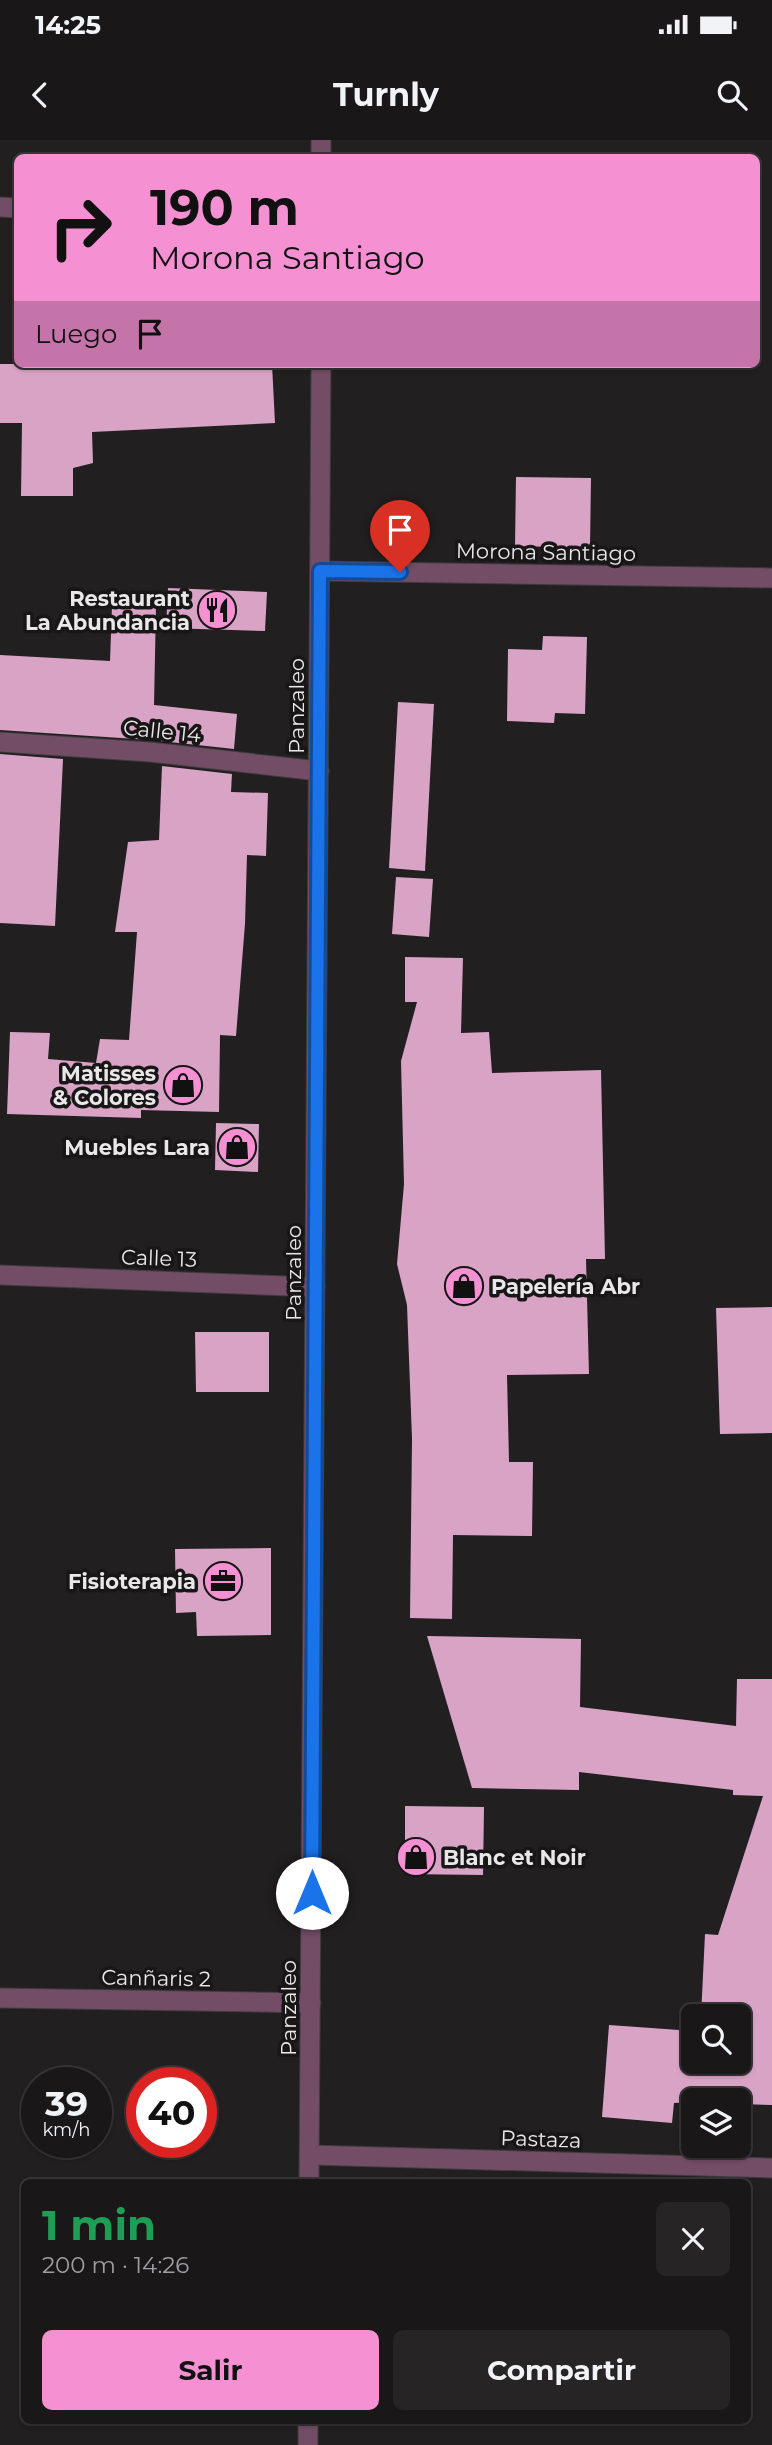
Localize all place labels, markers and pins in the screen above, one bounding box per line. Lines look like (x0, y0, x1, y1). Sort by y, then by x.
pin (370, 500, 430, 572)
place label: Restaurant La Abundancia (25, 586, 190, 635)
restaurant icon: Restaurant La Abundancia (196, 589, 238, 631)
place label: Matisses & Colores (53, 1061, 156, 1110)
shop icon: Matisses & Colores (162, 1064, 204, 1106)
shop icon: Muebles Lara (216, 1126, 258, 1168)
place label: Muebles Lara (64, 1135, 210, 1160)
shop icon: Papelería Abr (443, 1265, 485, 1307)
place label: Papelería Abr (491, 1274, 640, 1299)
office icon: Fisioterapia (202, 1560, 244, 1602)
place label: Fisioterapia (68, 1569, 196, 1594)
shop icon: Blanc et Noir (395, 1836, 437, 1878)
place label: Blanc et Noir (443, 1845, 586, 1870)

